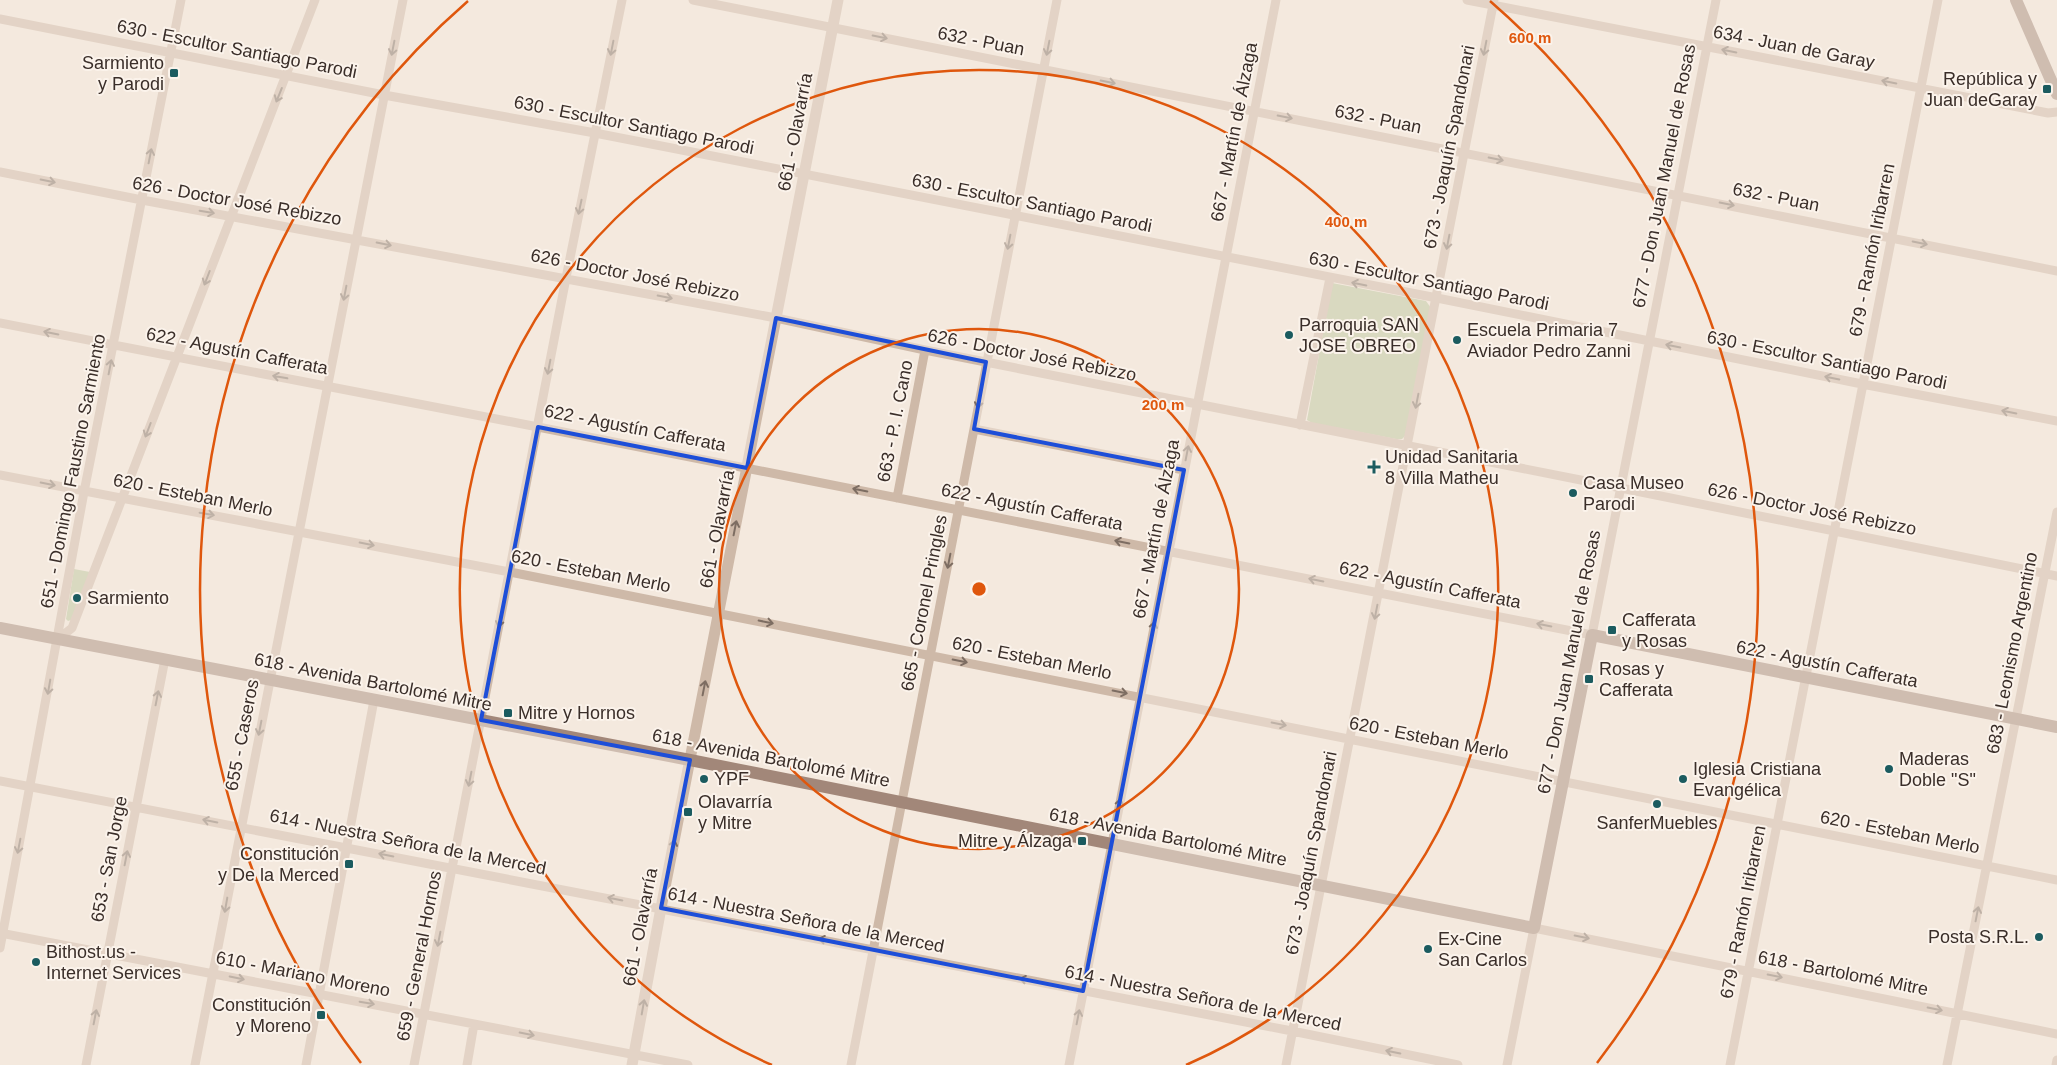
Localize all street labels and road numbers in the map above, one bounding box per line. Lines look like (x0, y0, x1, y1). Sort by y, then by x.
street label: 630 - Escultor Santiago Parodi (115, 16, 359, 82)
street label: 634 - Juan de Garay (1712, 22, 1876, 72)
street label: 632 - Puan (936, 23, 1026, 59)
street label: 667 - Martín de Álzaga (1207, 40, 1261, 223)
street label: 677 - Don Juan Manuel de Rosas (1629, 42, 1699, 310)
street label: 673 - Joaquín Spandonari (1419, 43, 1479, 251)
street label: 661 - Olavarría (774, 70, 816, 193)
street label: 630 - Escultor Santiago Parodi (512, 92, 756, 158)
street label: 632 - Puan (1333, 101, 1423, 137)
street label: 679 - Ramón Iribarren (1845, 162, 1899, 338)
street label: 630 - Escultor Santiago Parodi (910, 170, 1154, 236)
street label: 626 - Doctor José Rebizzo (131, 173, 343, 229)
street label: 632 - Puan (1731, 179, 1821, 215)
street label: 626 - Doctor José Rebizzo (529, 245, 741, 305)
street label: 630 - Escultor Santiago Parodi (1307, 248, 1551, 314)
street label: 622 - Agustín Cafferata (144, 324, 331, 379)
street label: 626 - Doctor José Rebizzo (926, 325, 1138, 385)
street label: 630 - Escultor Santiago Parodi (1705, 327, 1949, 393)
street label: 651 - Domingo Faustino Sarmiento (37, 332, 109, 610)
street label: 663 - P. I. Cano (873, 358, 917, 484)
street label: 622 - Agustín Cafferata (542, 401, 729, 456)
street label: 667 - Martín de Álzaga (1129, 437, 1183, 620)
street label: 661 - Olavarría (696, 467, 738, 590)
street label: 620 - Esteban Merlo (112, 470, 274, 520)
street label: 626 - Doctor José Rebizzo (1706, 479, 1918, 539)
street label: 622 - Agustín Cafferata (939, 480, 1126, 535)
street label: 665 - Coronel Pringles (897, 513, 951, 693)
street label: 677 - Don Juan Manuel de Rosas (1534, 528, 1604, 796)
street label: 620 - Esteban Merlo (510, 546, 672, 596)
street label: 683 - Leonismo Argentino (1983, 550, 2041, 756)
street label: 622 - Agustín Cafferata (1337, 558, 1524, 613)
street label: 620 - Esteban Merlo (951, 633, 1113, 683)
street label: 622 - Agustín Cafferata (1734, 637, 1921, 692)
street label: 618 - Avenida Bartolomé Mitre (252, 649, 494, 715)
street label: 655 - Caseros (221, 678, 263, 792)
street label: 620 - Esteban Merlo (1348, 713, 1510, 763)
street label: 618 - Avenida Bartolomé Mitre (650, 725, 892, 791)
street label: 673 - Joaquín Spandonari (1281, 749, 1341, 957)
street label: 653 - San Jorge (87, 794, 131, 924)
street label: 618 - Avenida Bartolomé Mitre (1047, 804, 1289, 870)
street label: 614 - Nuestra Señora de la Merced (268, 805, 548, 879)
street label: 620 - Esteban Merlo (1819, 807, 1981, 857)
street label: 679 - Ramón Iribarren (1716, 824, 1770, 1000)
street label: 661 - Olavarría (619, 865, 661, 988)
street label: 659 - General Hornos (393, 869, 445, 1043)
street label: 614 - Nuestra Señora de la Merced (666, 883, 946, 957)
street label: 610 - Mariano Moreno (214, 947, 392, 1001)
street label: 618 - Bartolomé Mitre (1756, 947, 1930, 999)
street label: 614 - Nuestra Señora de la Merced (1063, 961, 1343, 1035)

